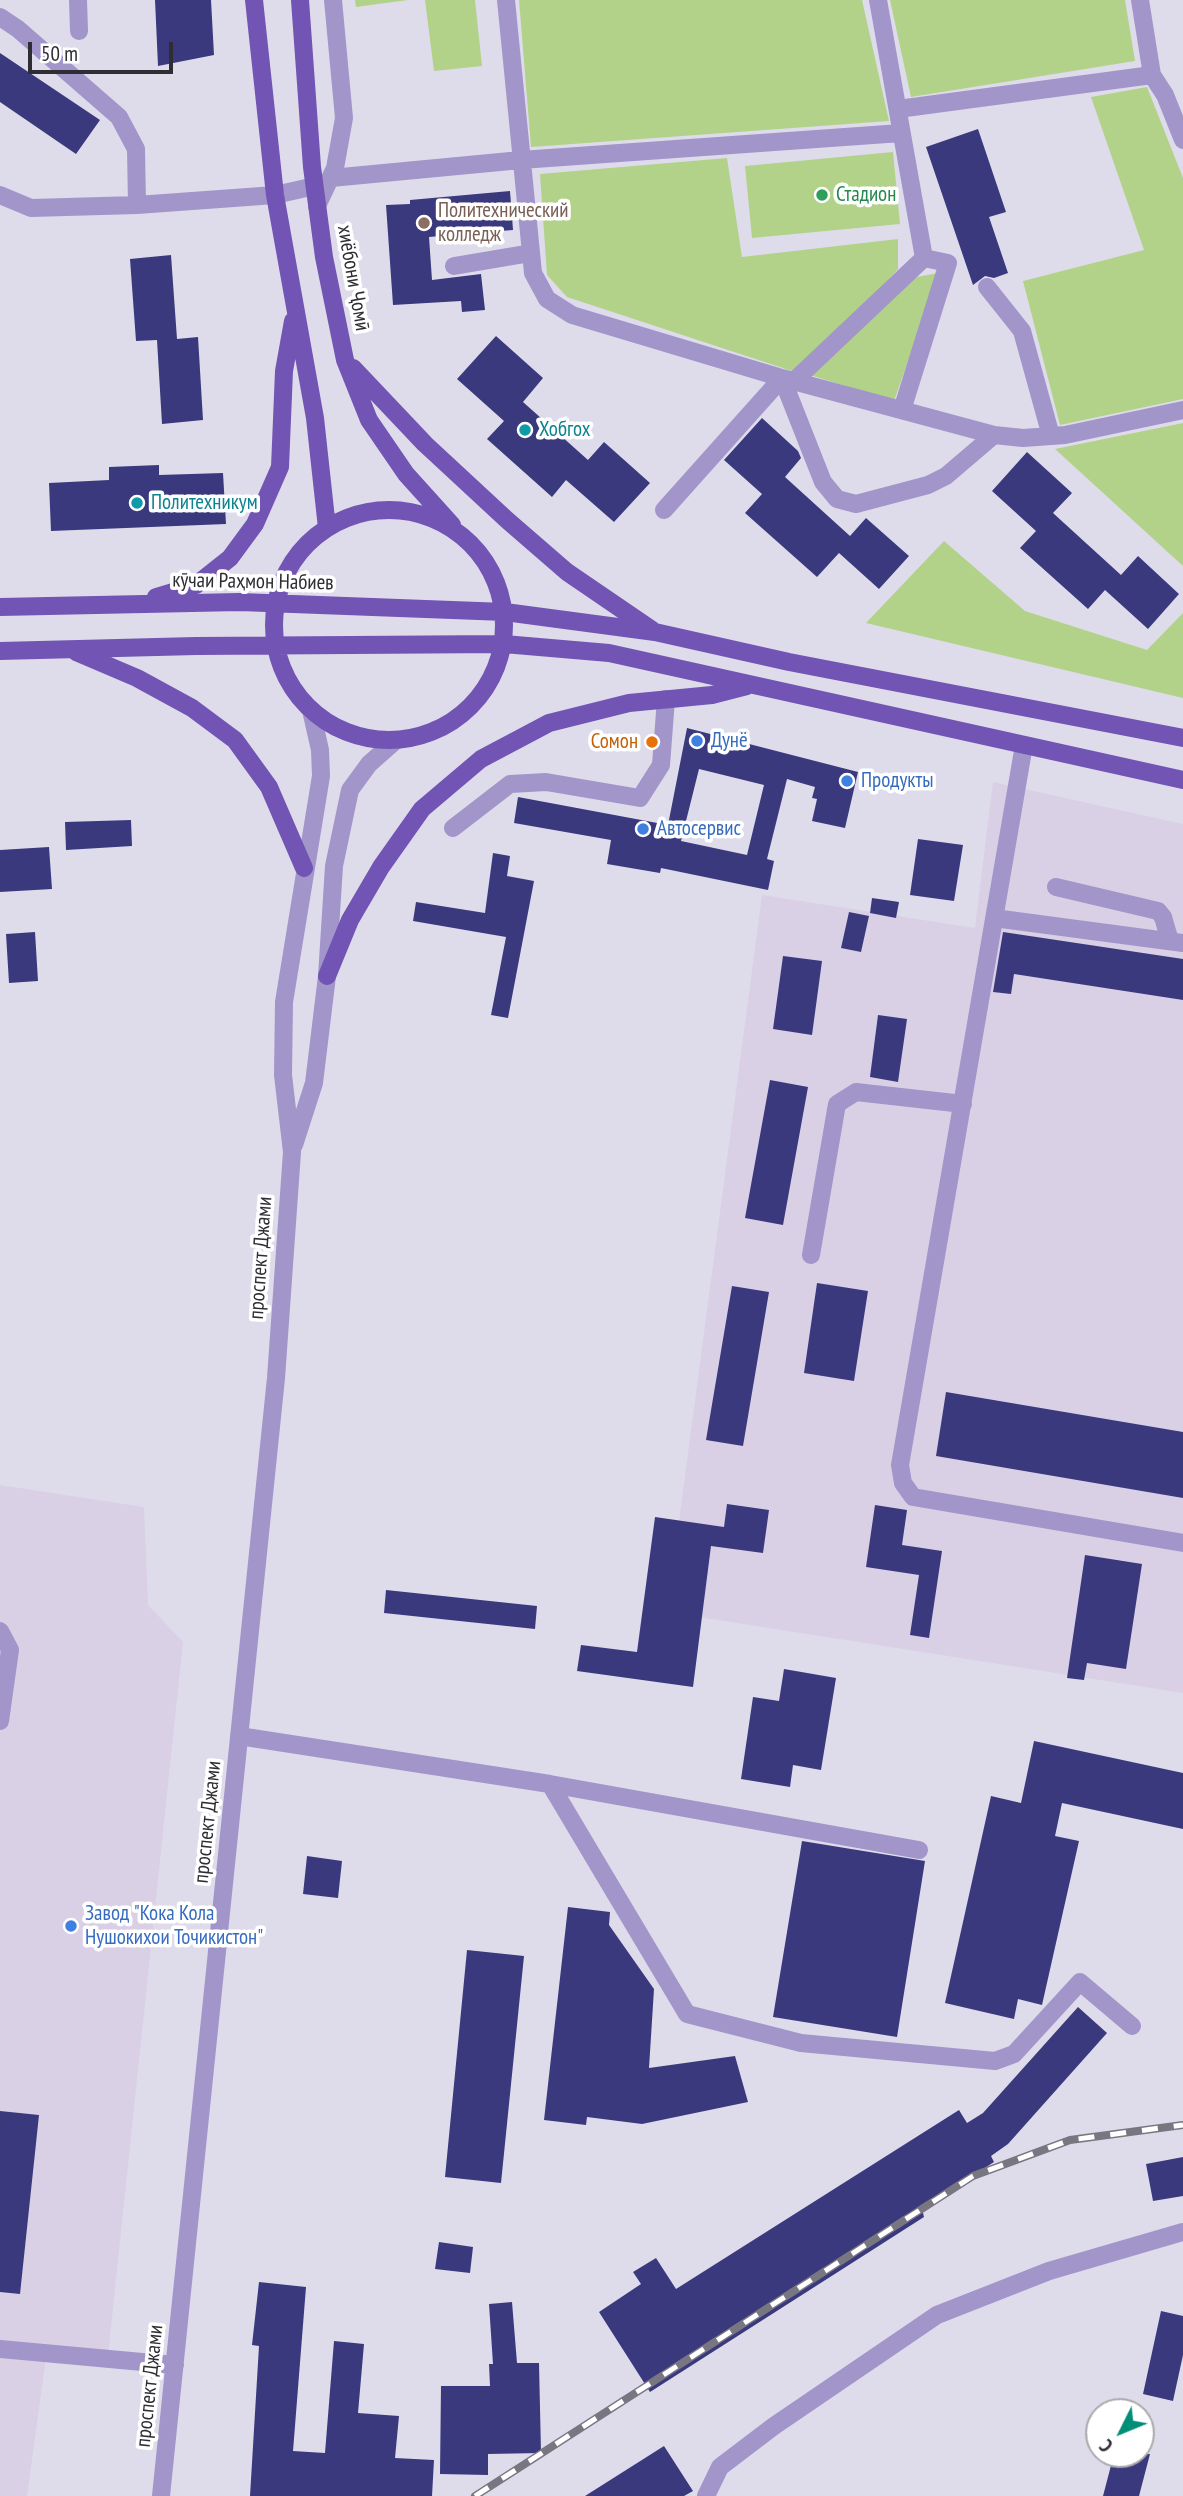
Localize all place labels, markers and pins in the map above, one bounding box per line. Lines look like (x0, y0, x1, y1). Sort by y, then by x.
place label: Стадион (836, 182, 896, 208)
marker: Стадион (814, 187, 830, 203)
place label: Политехнический колледж (438, 198, 569, 248)
marker: Политехнический колледж (416, 215, 432, 231)
place label: Хобгох (539, 417, 590, 443)
marker: Хобгох (517, 422, 533, 438)
place label: Политехникум (151, 490, 258, 516)
marker: Политехникум (129, 495, 145, 511)
place label: Дунё (711, 728, 748, 754)
place label: Сомон (591, 729, 638, 755)
marker: Дунё (689, 733, 705, 749)
marker: Сомон (644, 734, 660, 750)
place label: Продукты (861, 768, 934, 794)
marker: Продукты (839, 773, 855, 789)
place label: Автосервис (657, 816, 741, 842)
marker: Автосервис (635, 821, 651, 837)
place label: Завод "Кока Кола Нушокихои Точикистон" (85, 1901, 263, 1951)
marker: Завод "Кока Кола Нушокихои Точикистон" (63, 1918, 79, 1934)

